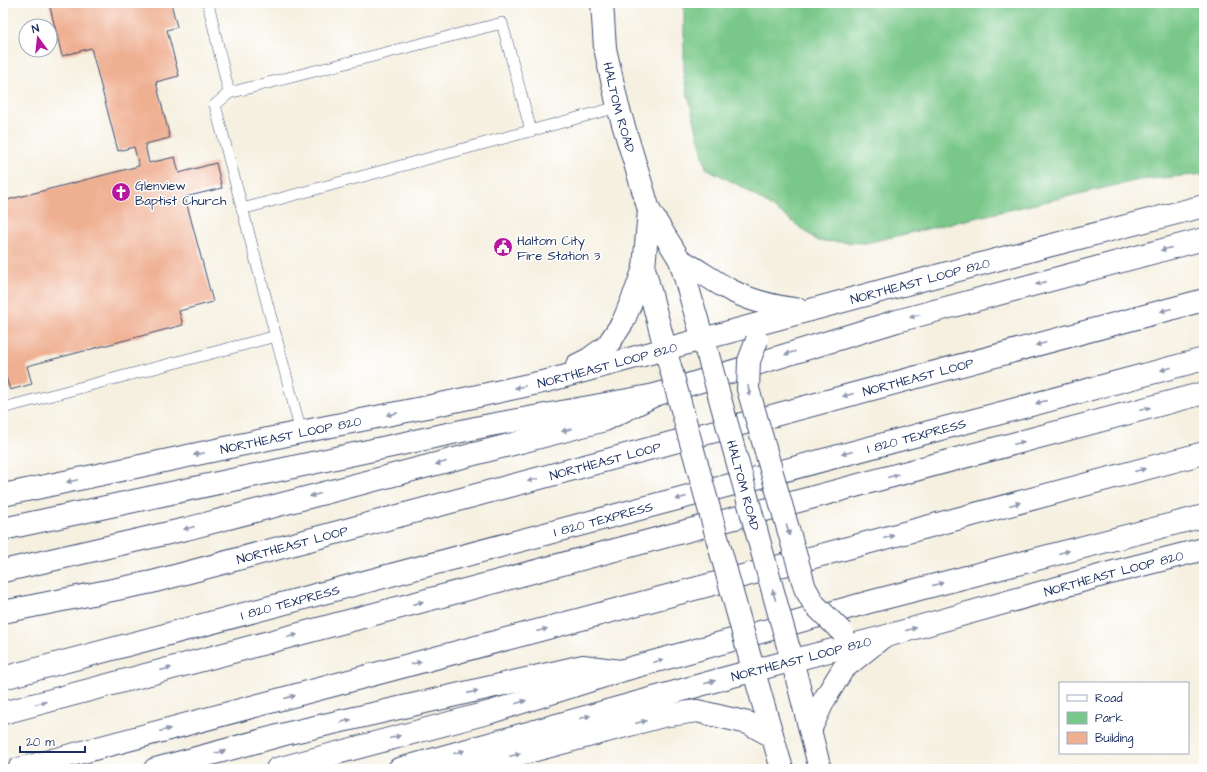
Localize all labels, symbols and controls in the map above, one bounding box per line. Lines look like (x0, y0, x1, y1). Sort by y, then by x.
north arrow (18, 18, 58, 58)
text: N (30, 21, 41, 37)
street label: HALTOM ROAD (598, 60, 639, 155)
place label: Glenview Baptist Church (135, 177, 227, 210)
church icon: Glenview Baptist Church (110, 181, 132, 203)
place label: Haltom City Fire Station 3 (517, 232, 601, 265)
public building icon: Haltom City Fire Station 3 (492, 236, 514, 258)
one-way arrow (1160, 247, 1173, 253)
street label: NORTHEAST LOOP 820 (848, 254, 992, 309)
one-way arrow (1034, 280, 1047, 286)
one-way arrow (1160, 307, 1172, 313)
one-way arrow (909, 313, 921, 319)
street label: NORTHEAST LOOP 820 (536, 338, 679, 393)
one-way arrow (1035, 341, 1047, 347)
one-way arrow (784, 350, 796, 356)
street label: NORTHEAST LOOP (861, 354, 977, 401)
one-way arrow (1160, 366, 1173, 372)
one-way arrow (513, 384, 526, 390)
one-way arrow (747, 385, 753, 398)
one-way arrow (841, 393, 854, 399)
one-way arrow (1034, 399, 1046, 405)
one-way arrow (1139, 406, 1151, 412)
one-way arrow (386, 411, 399, 417)
street label: NORTHEAST LOOP 820 (219, 412, 363, 459)
street label: I 820 TEXPRESS (865, 415, 968, 458)
one-way arrow (561, 427, 573, 433)
street label: NORTHEAST LOOP (548, 438, 664, 485)
street label: HALTOM ROAD (722, 438, 764, 533)
one-way arrow (1013, 439, 1025, 445)
one-way arrow (193, 451, 205, 457)
one-way arrow (841, 451, 854, 457)
one-way arrow (435, 460, 447, 466)
one-way arrow (1134, 467, 1146, 473)
one-way arrow (888, 473, 900, 479)
one-way arrow (526, 477, 538, 483)
one-way arrow (65, 478, 78, 484)
one-way arrow (309, 492, 321, 498)
one-way arrow (675, 495, 687, 501)
street label: I 820 TEXPRESS (552, 498, 655, 541)
one-way arrow (1009, 501, 1021, 507)
street label: NORTHEAST LOOP (235, 522, 351, 569)
one-way arrow (785, 524, 791, 536)
one-way arrow (183, 525, 196, 531)
one-way arrow (883, 534, 895, 540)
street label: NORTHEAST LOOP 820 (1042, 547, 1186, 601)
one-way arrow (1058, 549, 1070, 555)
street label: I 820 TEXPRESS (239, 581, 342, 625)
one-way arrow (932, 581, 944, 587)
one-way arrow (771, 589, 777, 601)
one-way arrow (411, 599, 424, 605)
one-way arrow (905, 626, 917, 632)
one-way arrow (536, 627, 548, 633)
street label: NORTHEAST LOOP 820 (729, 632, 873, 686)
one-way arrow (286, 633, 298, 639)
one-way arrow (652, 657, 664, 663)
one-way arrow (410, 660, 422, 666)
one-way arrow (160, 666, 173, 672)
one-way arrow (704, 679, 716, 685)
legend (1059, 682, 1189, 754)
one-way arrow (467, 689, 479, 695)
text: Road (1095, 690, 1123, 707)
one-way arrow (284, 693, 297, 699)
one-way arrow (515, 699, 527, 705)
one-way arrow (35, 700, 47, 706)
text: Park (1095, 710, 1123, 727)
one-way arrow (579, 714, 591, 720)
one-way arrow (340, 717, 352, 723)
one-way arrow (634, 718, 647, 724)
one-way arrow (159, 727, 171, 733)
scale bar (20, 728, 85, 754)
text: Building (1095, 730, 1133, 748)
text: 20 m (26, 734, 55, 751)
one-way arrow (390, 734, 402, 740)
one-way arrow (214, 749, 226, 755)
one-way arrow (454, 749, 466, 755)
one-way arrow (509, 752, 521, 758)

